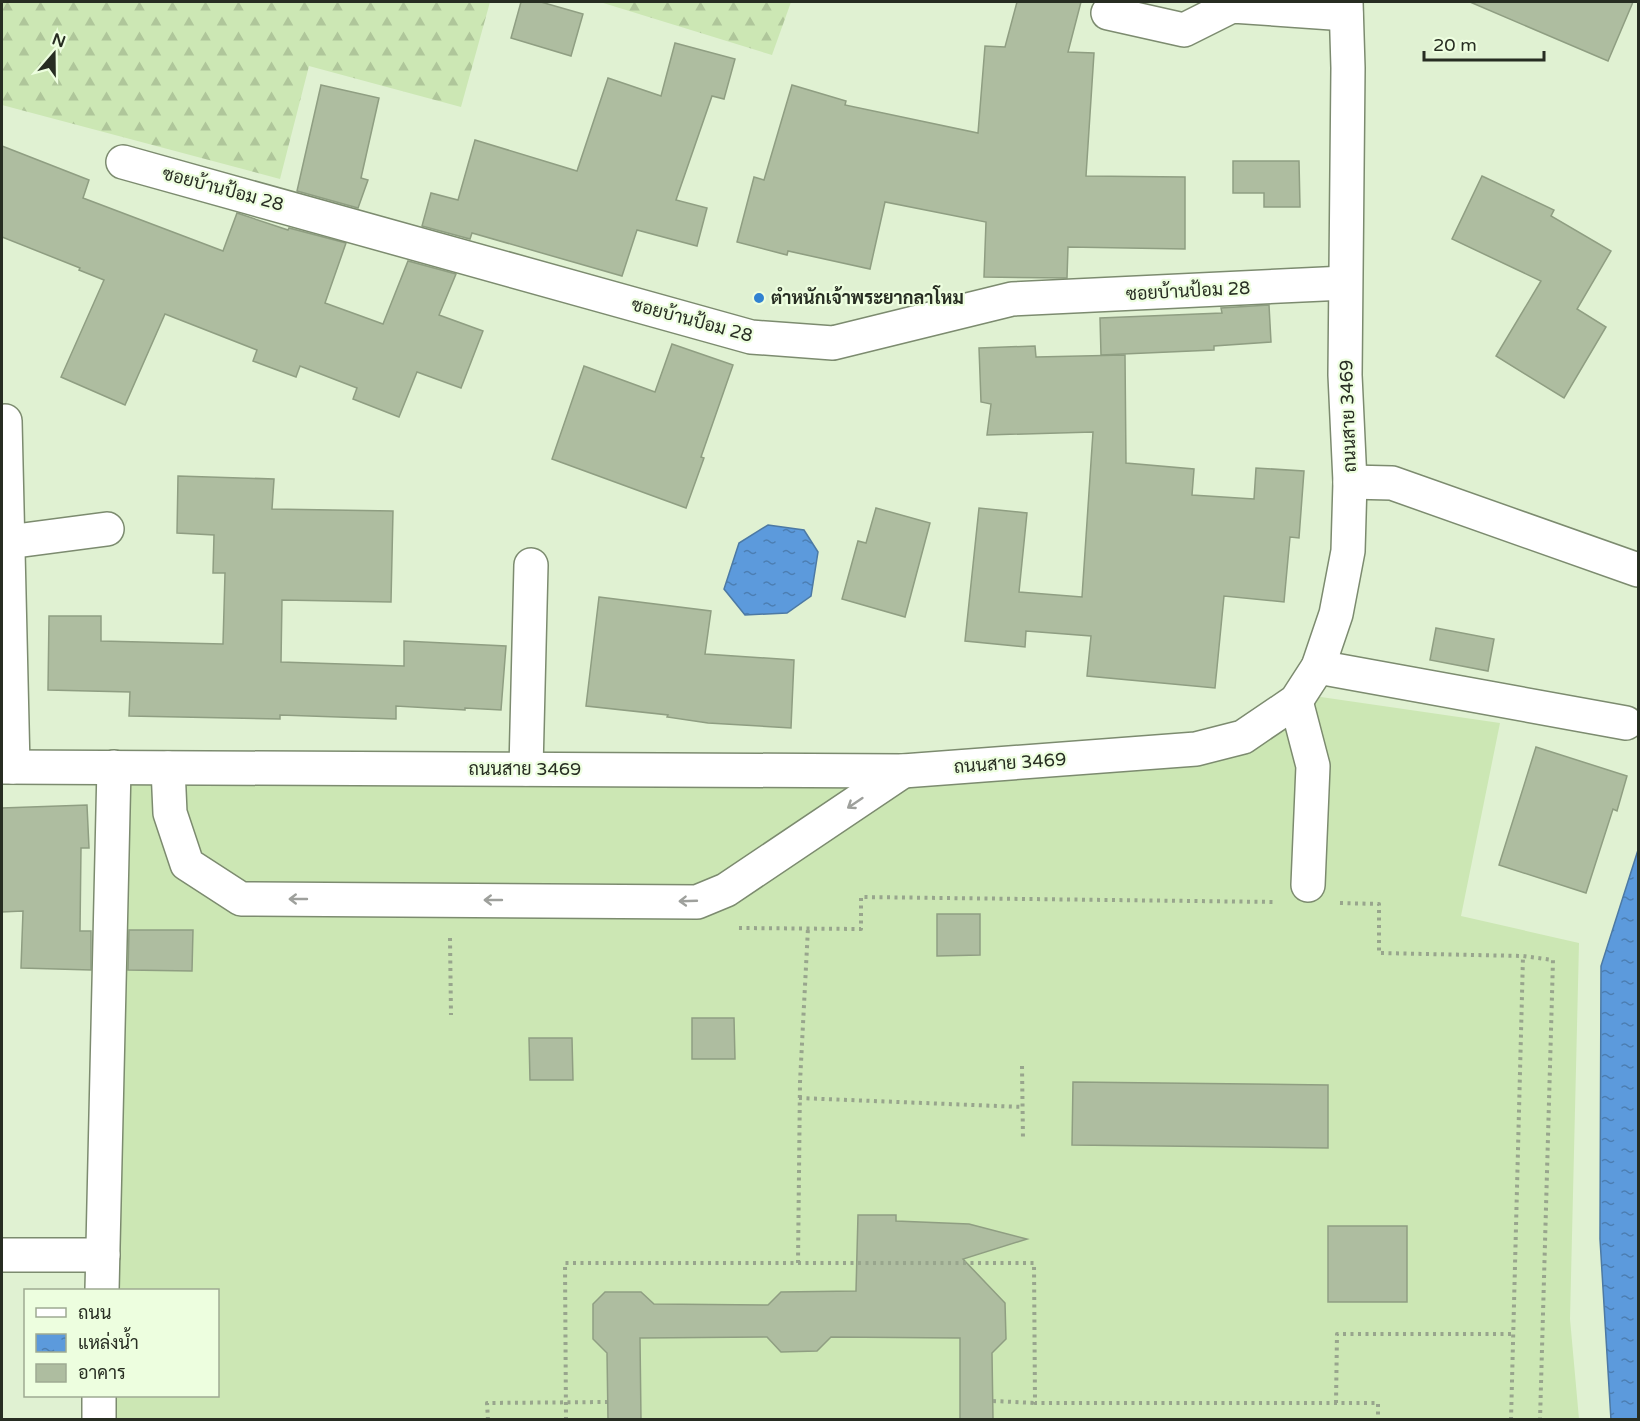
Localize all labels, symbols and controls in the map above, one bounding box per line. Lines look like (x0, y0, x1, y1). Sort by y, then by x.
north arrow (24, 24, 84, 84)
scale bar (1424, 24, 1544, 62)
text: N (49, 29, 68, 52)
text: 20 m (1433, 34, 1477, 56)
street label: ซอยบ้านป้อม 28 (160, 161, 286, 216)
street label: ซอยบ้านป้อม 28 (1125, 276, 1251, 305)
place label: ตำหนักเจ้าพระยากลาโหม (771, 285, 964, 309)
marker: ตำหนักเจ้าพระยากลาโหม (752, 291, 766, 305)
street label: ซอยบ้านป้อม 28 (629, 292, 755, 347)
street label: ถนนสาย 3469 (1335, 359, 1361, 473)
street label: ถนนสาย 3469 (953, 748, 1067, 778)
street label: ถนนสาย 3469 (469, 758, 581, 780)
one-way arrow (847, 797, 864, 809)
one-way arrow (289, 893, 309, 905)
one-way arrow (484, 894, 504, 906)
one-way arrow (679, 895, 699, 907)
legend (24, 1289, 219, 1397)
text: ถนน (78, 1302, 111, 1324)
text: แหล่งน้ำ (78, 1327, 139, 1354)
text: อาคาร (78, 1362, 126, 1384)

